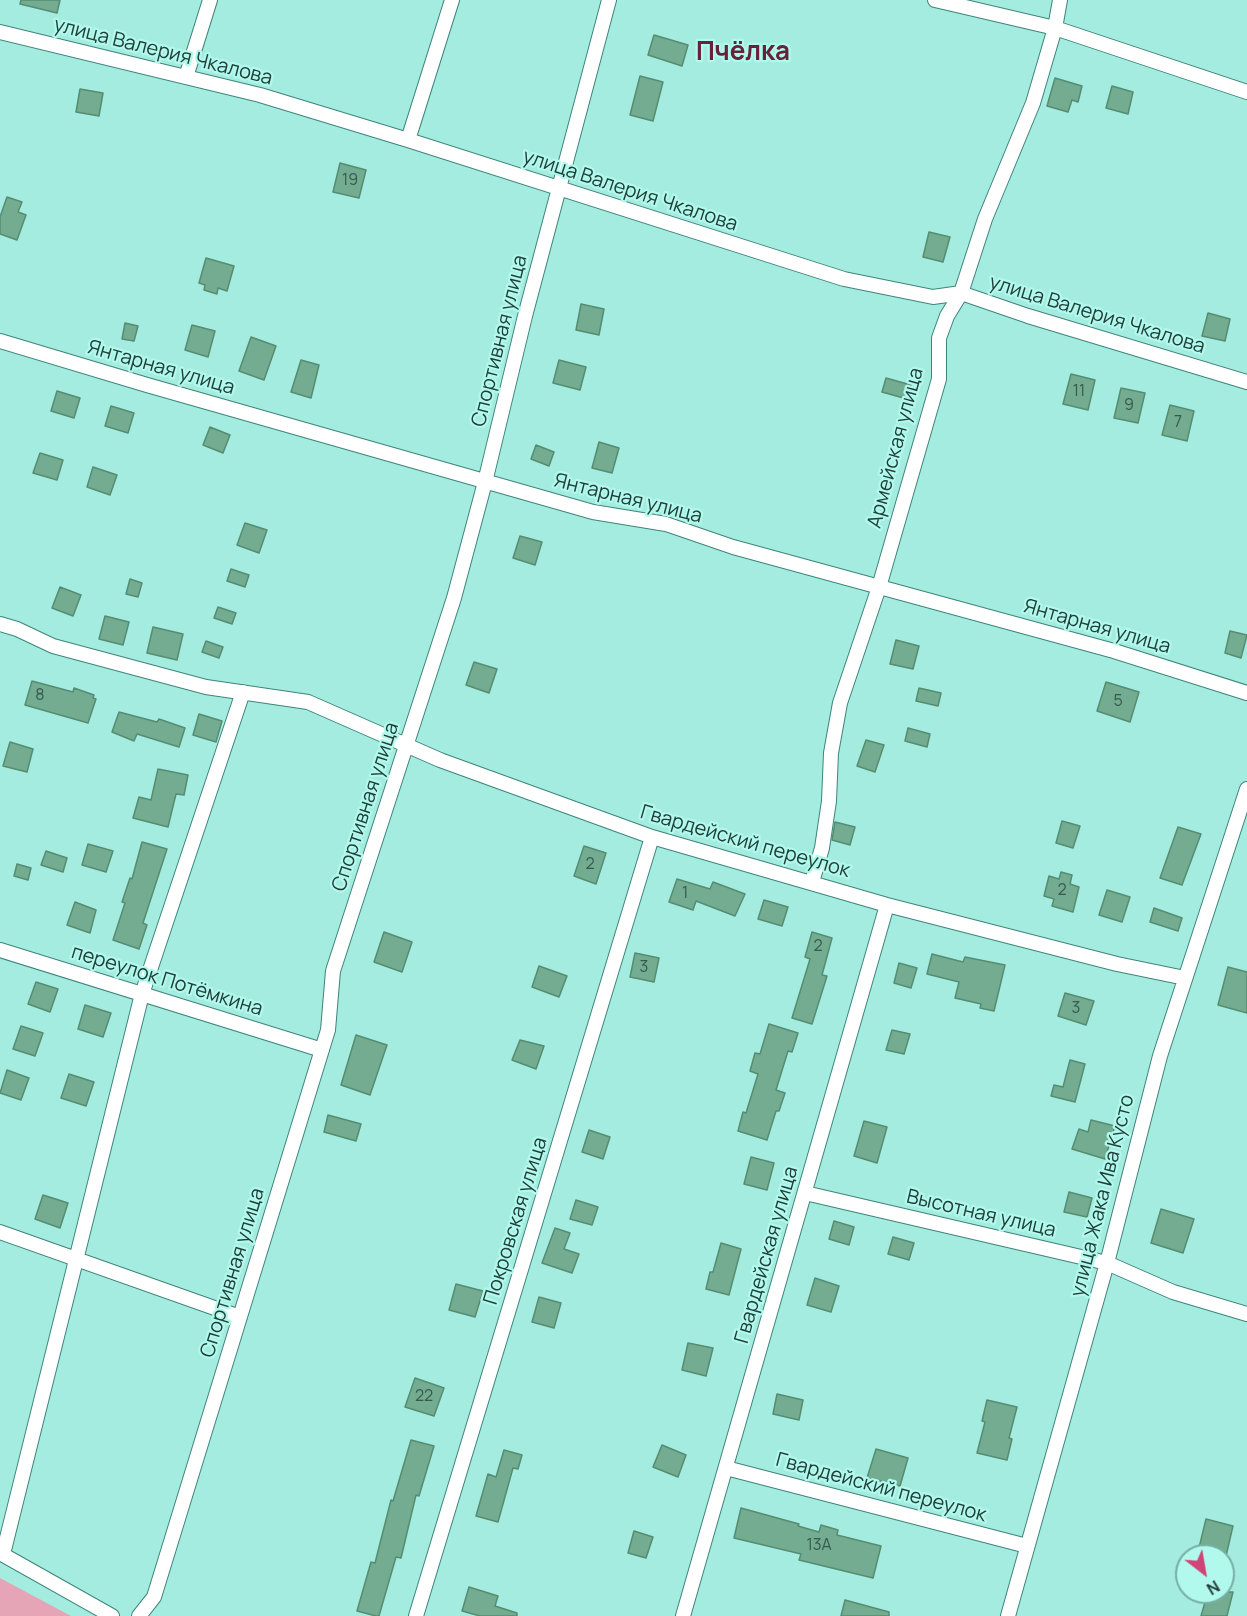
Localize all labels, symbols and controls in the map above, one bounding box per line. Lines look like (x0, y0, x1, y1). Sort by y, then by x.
street label: улица Валерия Чкалова (51, 13, 275, 91)
district label: Пчёлка (696, 37, 790, 69)
street label: улица Валерия Чкалова (520, 145, 740, 237)
house number: 19 (342, 171, 358, 191)
street label: Спортивная улица (467, 253, 533, 429)
street label: улица Валерия Чкалова (986, 271, 1208, 359)
street label: Янтарная улица (85, 336, 237, 400)
street label: Армейская улица (863, 365, 929, 531)
house number: 11 (1073, 382, 1085, 402)
house number: 9 (1124, 396, 1134, 416)
house number: 7 (1174, 413, 1182, 433)
street label: Янтарная улица (552, 469, 704, 529)
street label: Янтарная улица (1021, 595, 1173, 659)
house number: 8 (35, 686, 45, 706)
house number: 5 (1113, 692, 1123, 712)
street label: Спортивная улица (327, 720, 405, 894)
street label: Гвардейский переулок (637, 801, 853, 883)
house number: 2 (585, 855, 595, 875)
house number: 2 (1057, 881, 1067, 901)
house number: 1 (682, 884, 688, 904)
house number: 2 (813, 937, 823, 957)
street label: переулок Потёмкина (68, 940, 266, 1022)
house number: 3 (640, 958, 648, 978)
house number: 3 (1072, 999, 1080, 1019)
street label: улица Жака Ива Кусто (1066, 1092, 1140, 1300)
street label: Покровская улица (479, 1134, 553, 1308)
street label: Гвардейская улица (730, 1164, 804, 1346)
street label: Спортивная улица (196, 1185, 270, 1361)
street label: Высотная улица (904, 1185, 1058, 1243)
house number: 22 (415, 1387, 433, 1407)
street label: Гвардейский переулок (773, 1448, 989, 1528)
house number: 13А (806, 1536, 832, 1556)
north arrow (1175, 1544, 1235, 1604)
text: N (1203, 1575, 1224, 1600)

